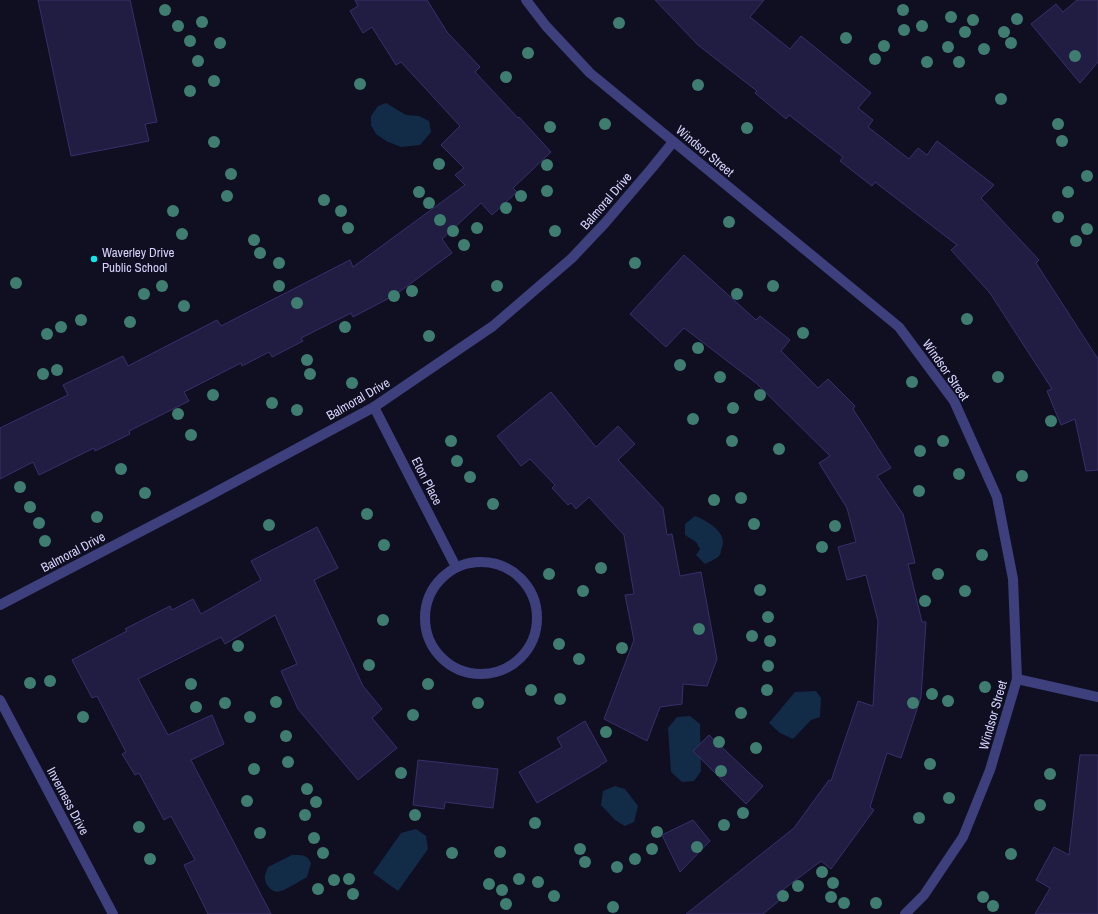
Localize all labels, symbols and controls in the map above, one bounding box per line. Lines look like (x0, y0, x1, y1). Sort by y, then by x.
street label: Windsor Street (672, 122, 738, 180)
street label: Balmoral Drive (576, 169, 636, 233)
place label: Waverley Drive Public School (102, 244, 175, 276)
marker: Waverley Drive Public School (89, 254, 99, 264)
street label: Windsor Street (919, 336, 973, 404)
street label: Balmoral Drive (323, 374, 393, 424)
street label: Eton Place (408, 454, 446, 508)
street label: Balmoral Drive (38, 528, 108, 576)
street label: Windsor Street (975, 678, 1011, 752)
street label: Inverness Drive (43, 764, 93, 838)

